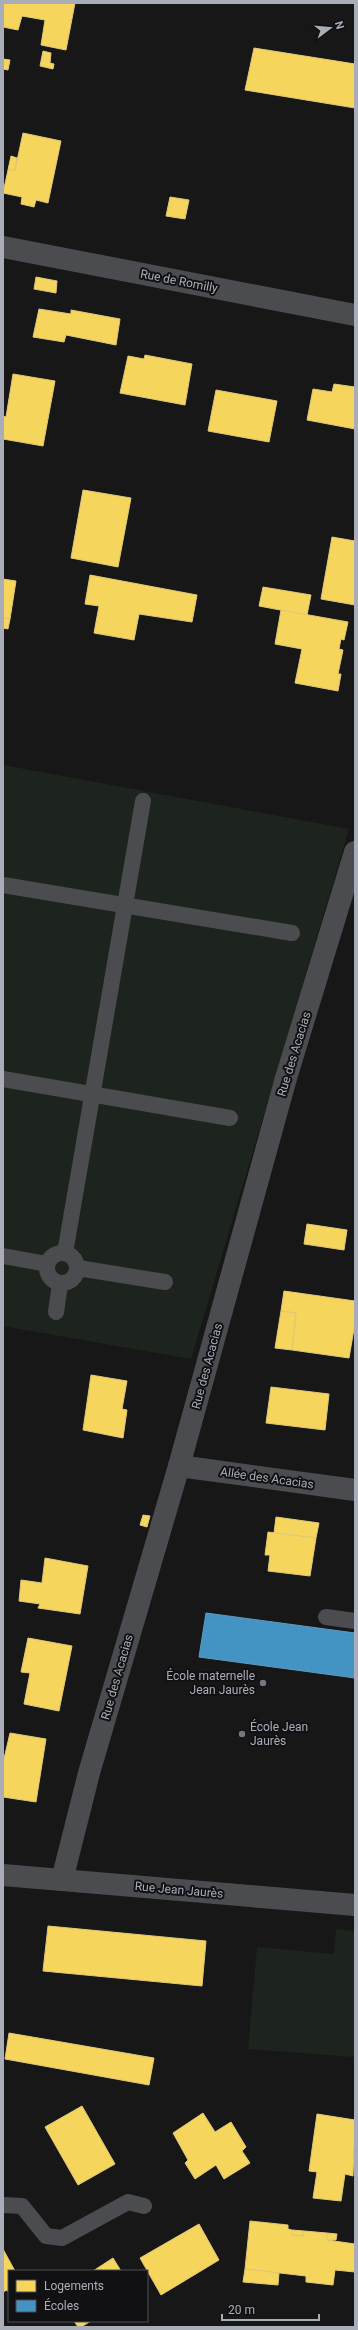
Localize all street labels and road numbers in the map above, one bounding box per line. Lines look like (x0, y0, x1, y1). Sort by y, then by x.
street label: Rue de Romilly (139, 267, 219, 295)
street label: Rue des Acacias (274, 1010, 314, 1098)
street label: Rue des Acacias (189, 1322, 225, 1410)
street label: Allée des Acacias (219, 1465, 315, 1491)
street label: Rue des Acacias (98, 1633, 136, 1721)
street label: Rue Jean Jaurès (134, 1879, 224, 1901)

